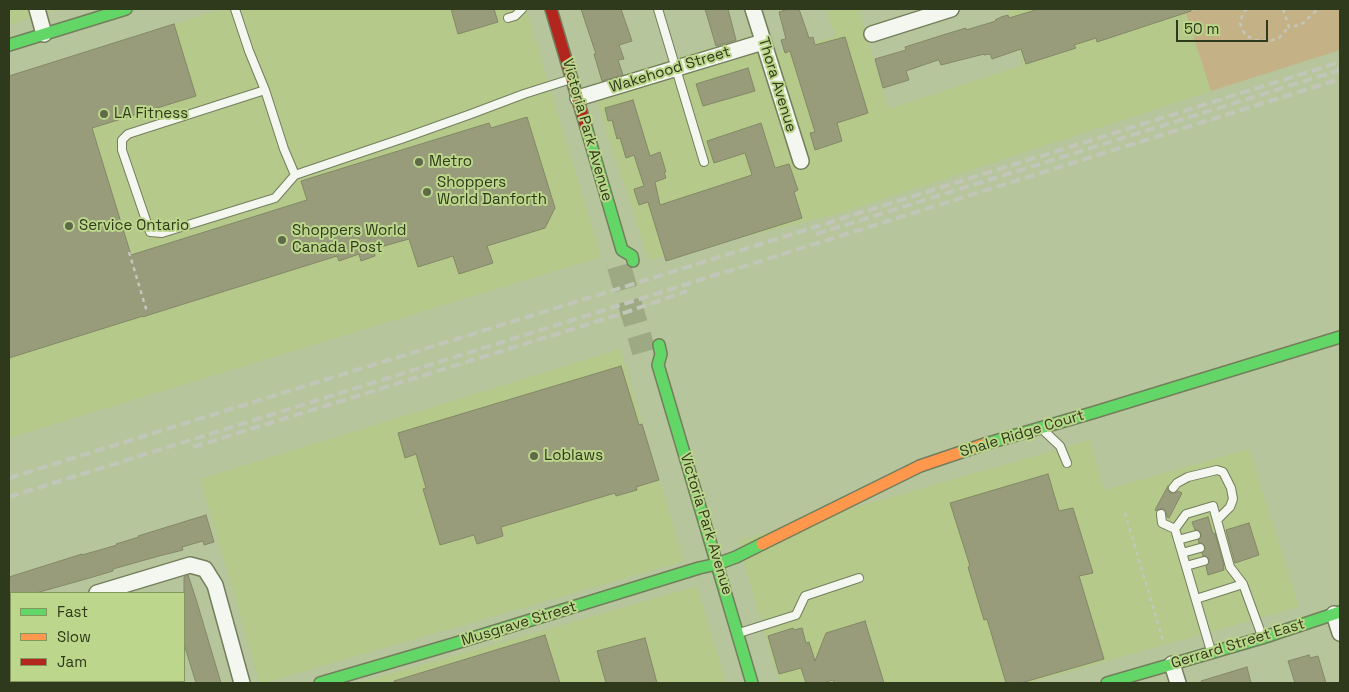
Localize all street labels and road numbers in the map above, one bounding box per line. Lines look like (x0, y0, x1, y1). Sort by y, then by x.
street label: Thora Avenue (754, 35, 800, 135)
street label: Wakehood Street (607, 43, 733, 97)
street label: Victoria Park Avenue (558, 57, 616, 203)
street label: Shale Ridge Court (958, 407, 1086, 461)
street label: Victoria Park Avenue (676, 451, 736, 597)
street label: Musgrave Street (459, 598, 579, 650)
street label: Gerrard Street East (1169, 615, 1307, 673)

